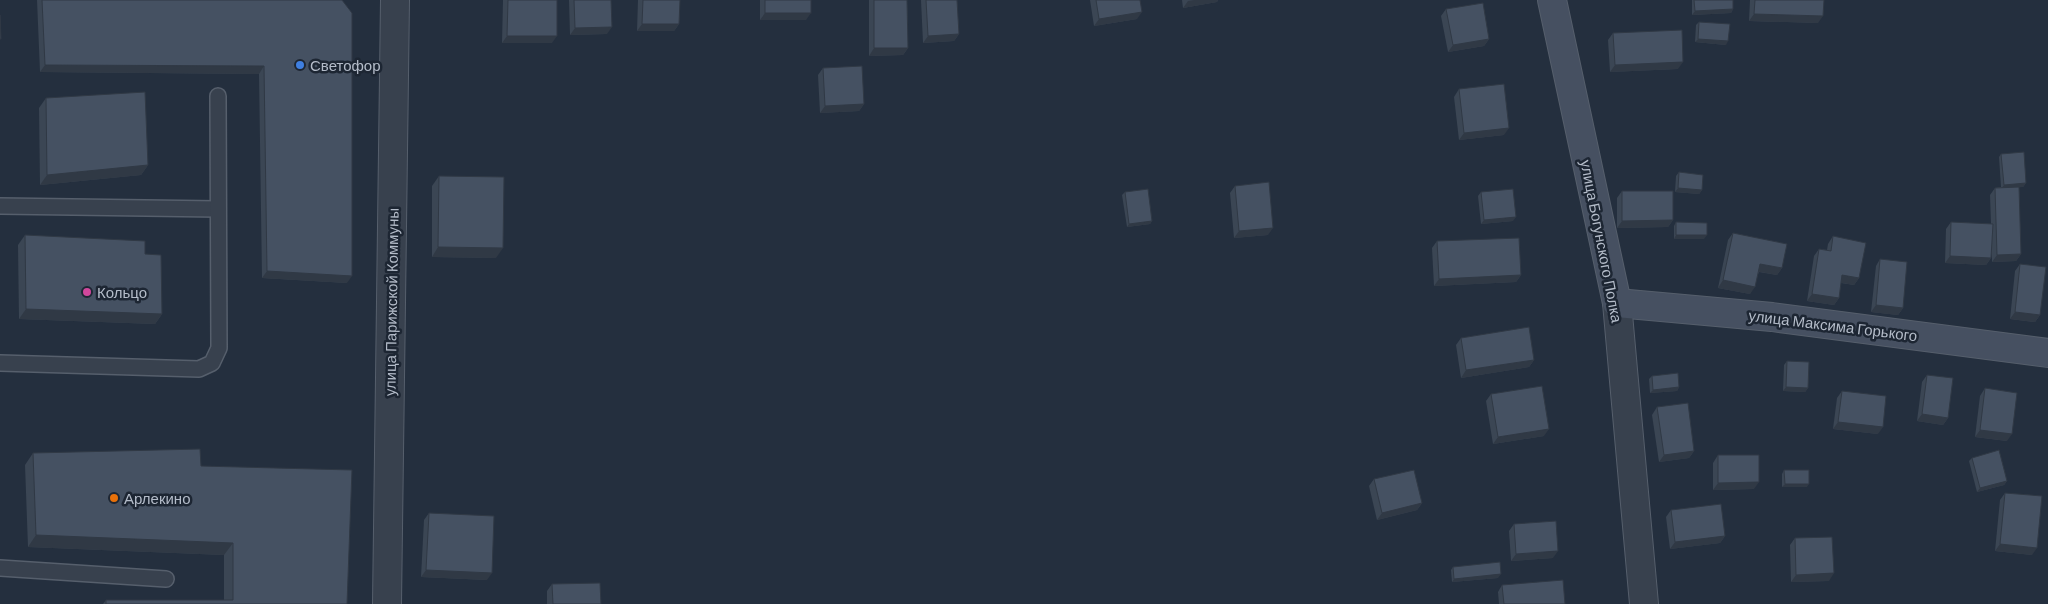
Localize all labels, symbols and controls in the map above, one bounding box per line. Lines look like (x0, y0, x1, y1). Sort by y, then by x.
place label: Светофор (310, 56, 381, 74)
marker: Светофор (294, 59, 306, 71)
street label: улица Богунского Полка (1577, 158, 1627, 325)
street label: улица Парижской Коммуны (380, 208, 402, 396)
place label: Кольцо (97, 283, 147, 301)
marker: Кольцо (81, 286, 93, 298)
street label: улица Максима Горького (1748, 306, 1918, 344)
place label: Арлекино (124, 489, 191, 507)
marker: Арлекино (108, 492, 120, 504)

